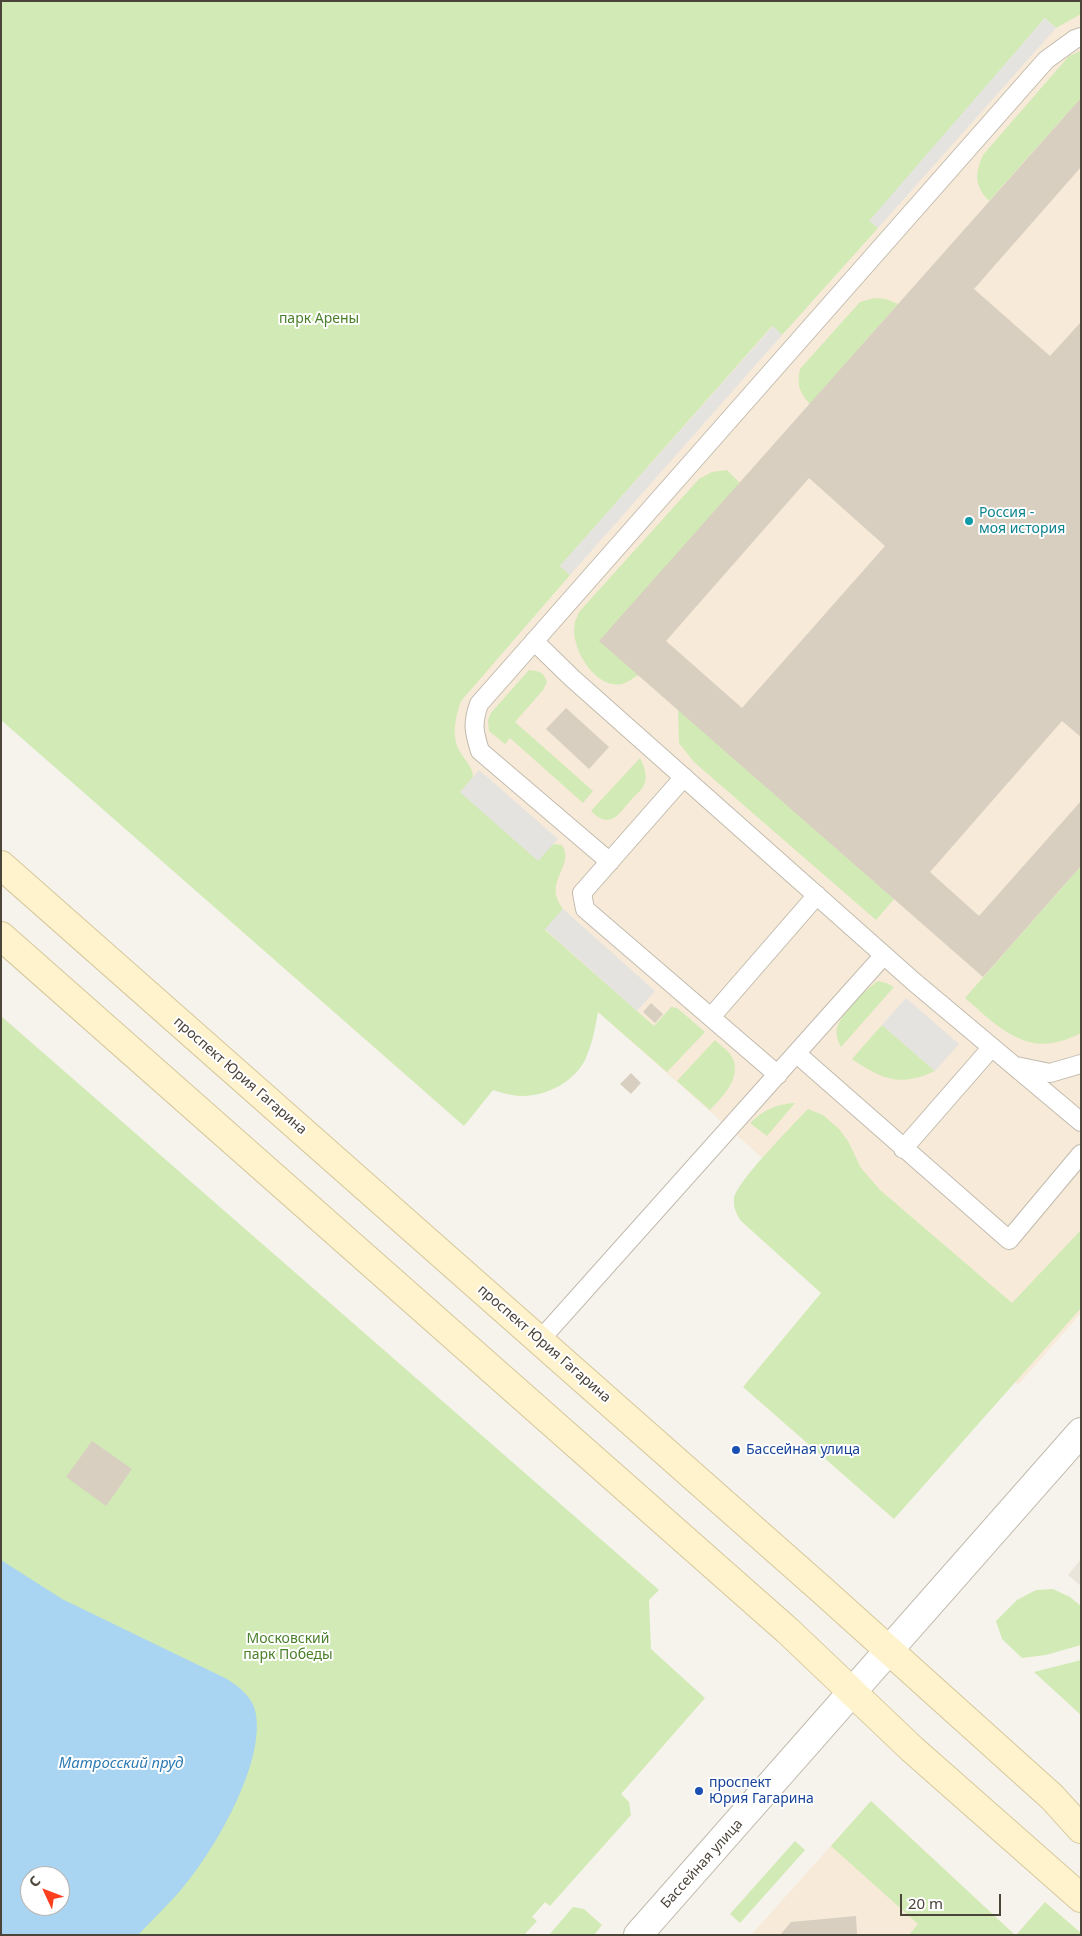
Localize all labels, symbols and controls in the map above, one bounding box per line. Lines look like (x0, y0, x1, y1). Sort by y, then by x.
park label: парк Арены (279, 311, 359, 327)
place label: Россия - моя история (979, 505, 1065, 538)
marker: Россия - моя история (963, 515, 975, 527)
street label: проспект Юрия Гагарина (170, 1014, 310, 1138)
street label: проспект Юрия Гагарина (474, 1282, 614, 1406)
place label: Бассейная улица (746, 1442, 860, 1458)
marker: Бассейная улица (730, 1444, 742, 1456)
park label: Московский парк Победы (243, 1631, 333, 1664)
water label: Матросский пруд (59, 1755, 183, 1773)
place label: проспект Юрия Гагарина (709, 1775, 814, 1808)
marker: проспект Юрия Гагарина (693, 1785, 705, 1797)
street label: Бассейная улица (658, 1816, 746, 1912)
north arrow (20, 1866, 70, 1916)
text: С (24, 1871, 44, 1891)
scale bar (902, 1884, 1003, 1916)
text: 20 m (908, 1893, 943, 1913)

